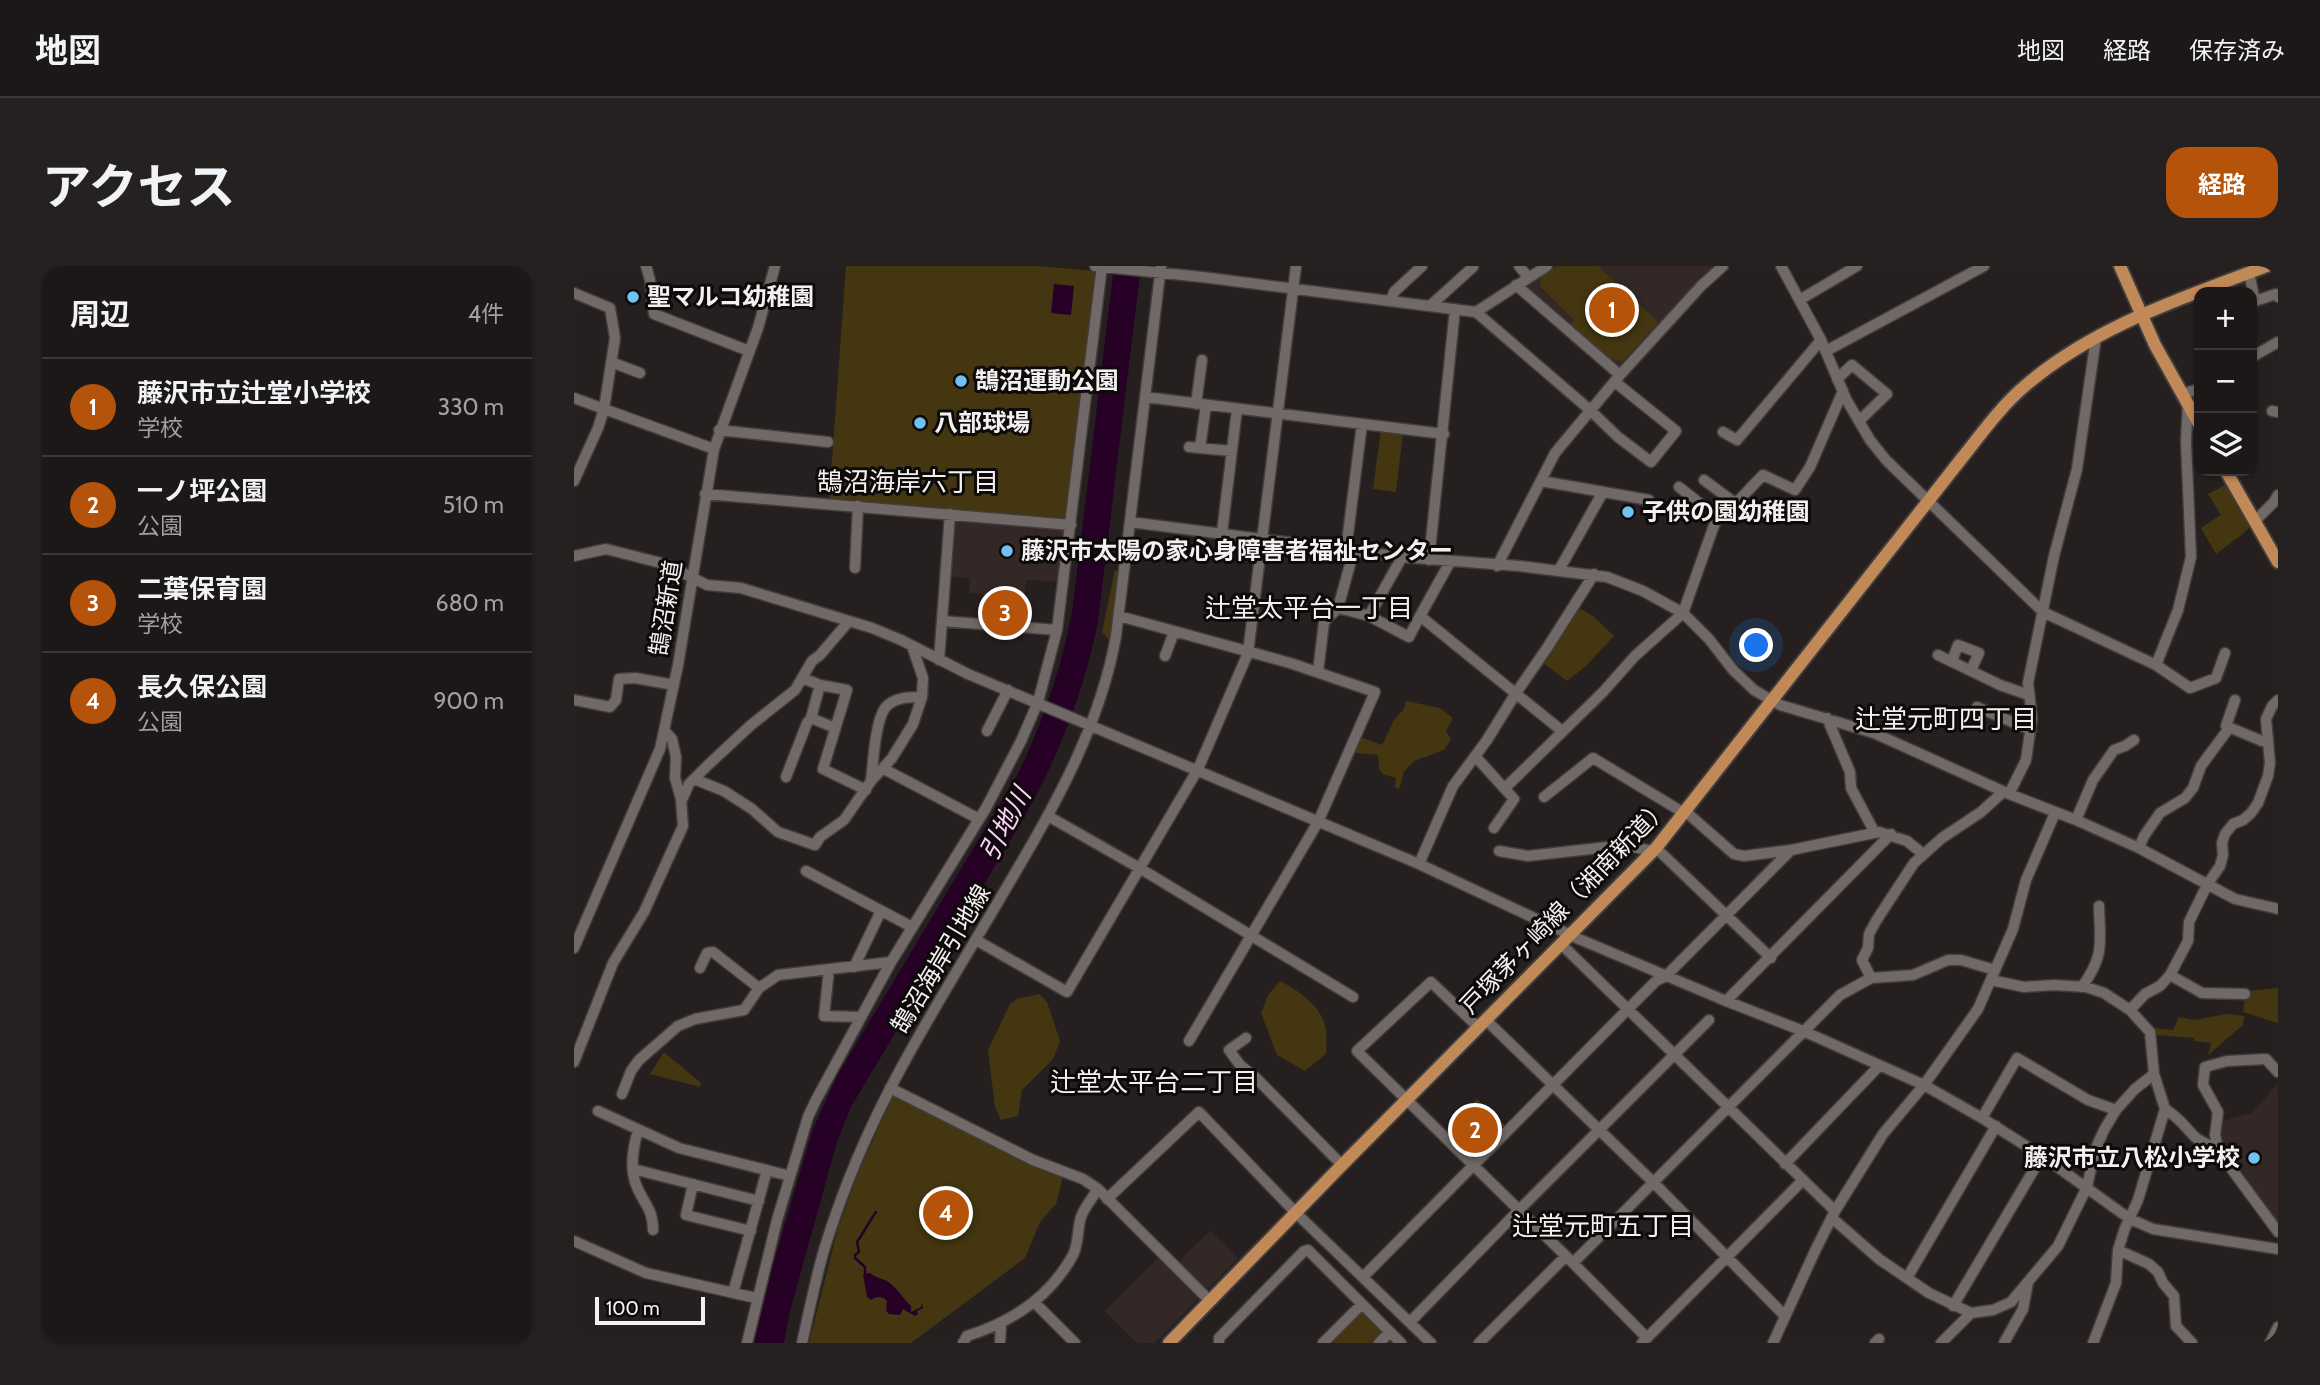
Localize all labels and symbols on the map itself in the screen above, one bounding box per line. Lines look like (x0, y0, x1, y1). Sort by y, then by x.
place label: 聖マルコ幼稚園 (647, 282, 815, 311)
pin: 1 (1589, 284, 1635, 336)
marker: 聖マルコ幼稚園 (625, 289, 641, 305)
place label: 鵠沼運動公園 (975, 366, 1119, 395)
marker: 鵠沼運動公園 (953, 373, 969, 389)
place label: 八部球場 (934, 408, 1030, 437)
marker: 八部球場 (912, 415, 928, 431)
district label: 鵠沼海岸六丁目 (817, 466, 999, 498)
place label: 子供の園幼稚園 (1642, 497, 1810, 526)
marker: 子供の園幼稚園 (1620, 504, 1636, 520)
place label: 藤沢市太陽の家心身障害者福祉センター (1021, 536, 1453, 565)
marker: 藤沢市太陽の家心身障害者福祉センター (999, 543, 1015, 559)
street label: 鵠沼新道 (644, 558, 687, 658)
pin: 3 (982, 587, 1028, 639)
district label: 辻堂太平台一丁目 (1205, 592, 1413, 624)
your location (1739, 628, 1773, 662)
district label: 辻堂元町四丁目 (1855, 703, 2037, 735)
water label: 引地川 (973, 779, 1039, 866)
street label: 戸塚茅ヶ崎線（湘南新道） (1454, 792, 1675, 1019)
street label: 鵠沼海岸引地線 (885, 879, 996, 1038)
district label: 辻堂太平台二丁目 (1050, 1066, 1258, 1098)
pin: 2 (1452, 1104, 1498, 1156)
place label: 藤沢市立八松小学校 (2024, 1143, 2240, 1172)
marker: 藤沢市立八松小学校 (2246, 1150, 2262, 1166)
pin: 4 (923, 1187, 969, 1239)
district label: 辻堂元町五丁目 (1512, 1210, 1694, 1242)
scale bar (595, 1294, 705, 1326)

